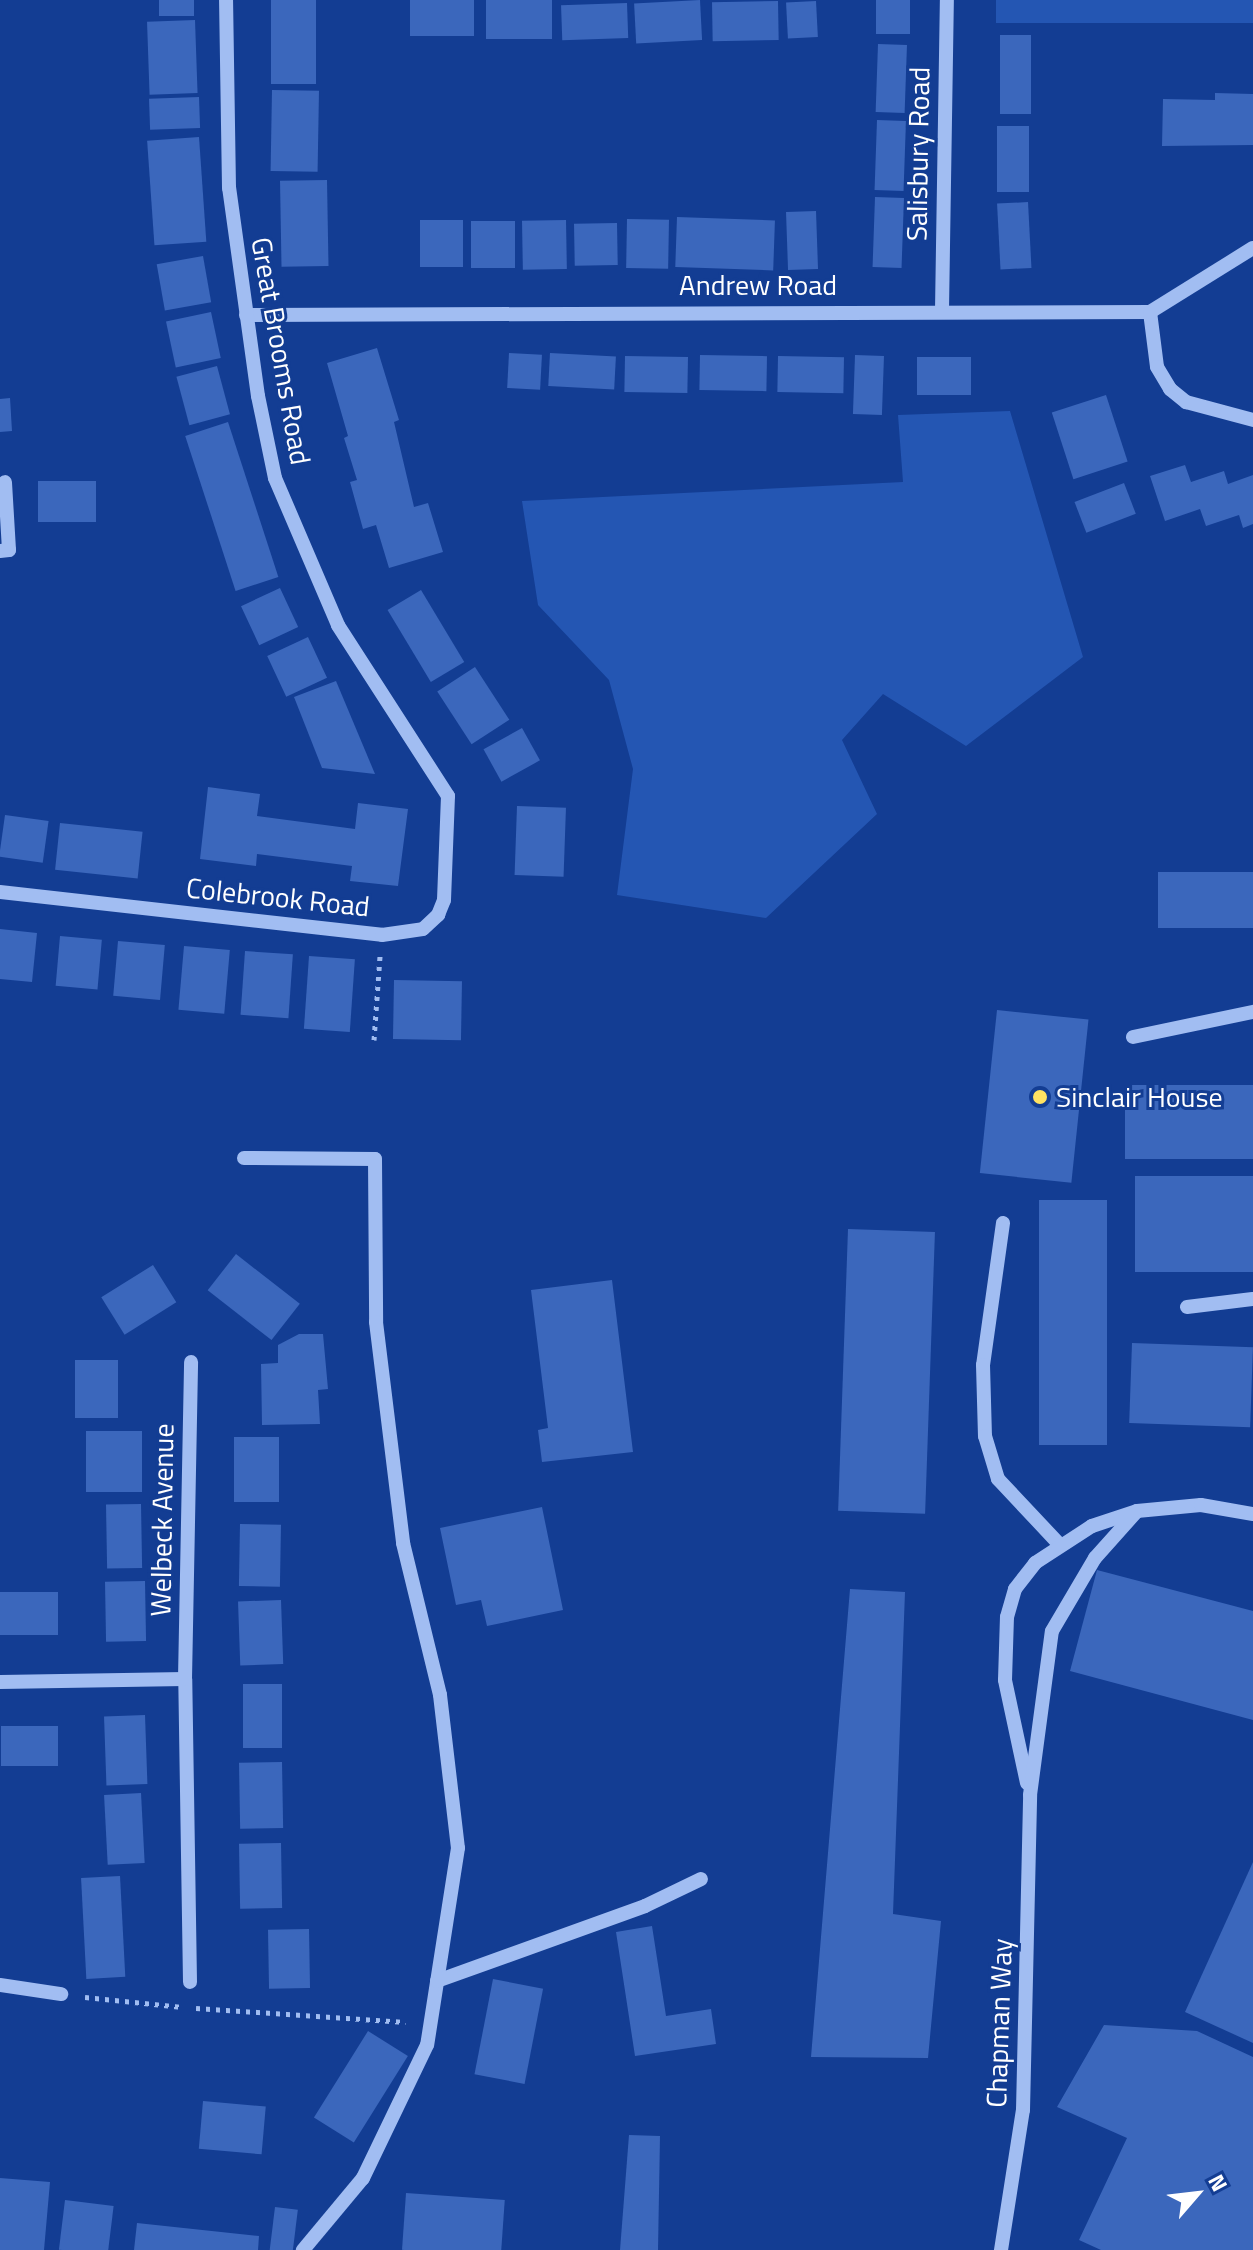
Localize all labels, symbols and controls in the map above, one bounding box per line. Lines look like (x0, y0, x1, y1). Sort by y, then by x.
street label: Salisbury Road (900, 67, 936, 241)
street label: Great Brooms Road (244, 235, 318, 467)
street label: Andrew Road (679, 268, 837, 302)
street label: Colebrook Road (185, 871, 371, 923)
place label: Sinclair House (1056, 1080, 1223, 1114)
marker: Sinclair House (1031, 1088, 1049, 1106)
street label: Welbeck Avenue (144, 1423, 180, 1617)
street label: Chapman Way (979, 1938, 1019, 2108)
north arrow (1157, 2154, 1237, 2234)
text: N (1200, 2168, 1237, 2197)

